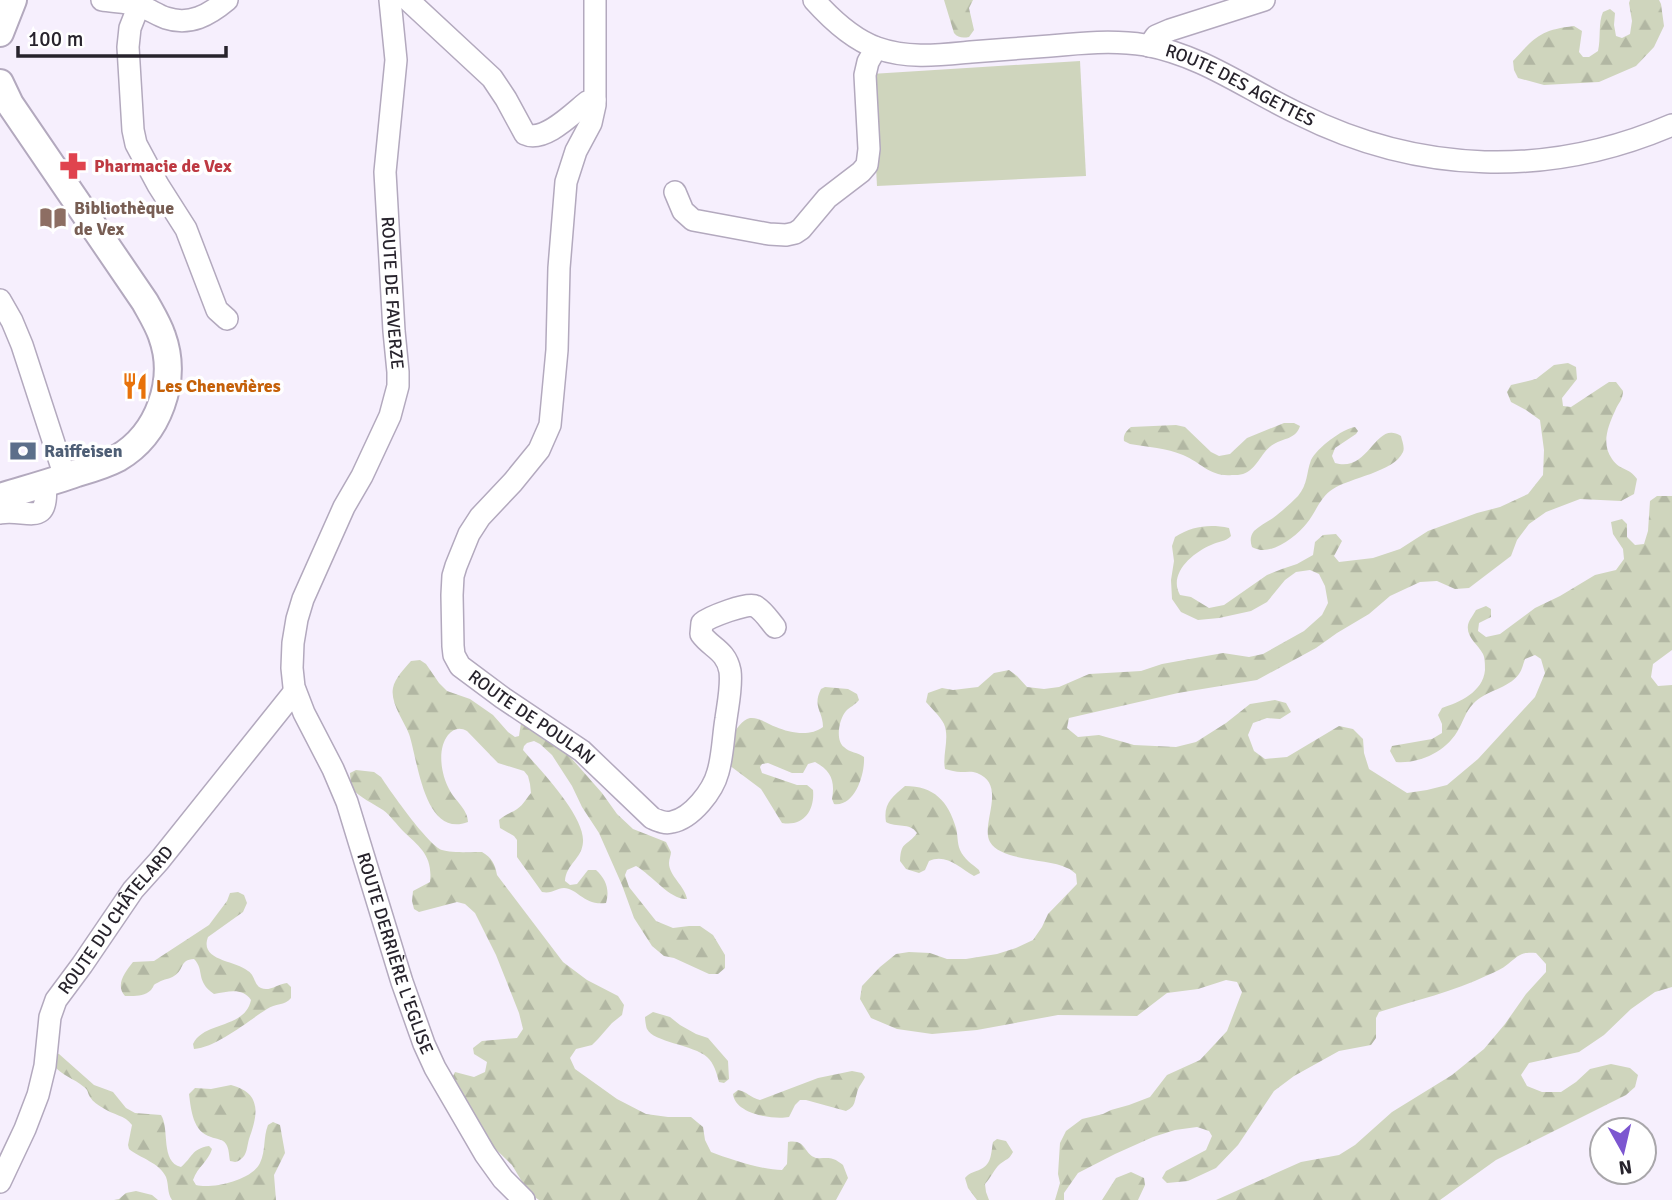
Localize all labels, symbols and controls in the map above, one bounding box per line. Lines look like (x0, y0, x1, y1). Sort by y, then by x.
scale bar (18, 14, 226, 58)
text: 100 m (28, 26, 83, 52)
street label: ROUTE DES AGETTES (1163, 39, 1318, 131)
pharmacy icon: Pharmacie de Vex (58, 151, 88, 181)
place label: Pharmacie de Vex (94, 155, 232, 177)
place label: Bibliothèque de Vex (74, 197, 174, 240)
library icon: Bibliothèque de Vex (38, 203, 68, 233)
street label: ROUTE DE FAVERZE (377, 216, 409, 370)
restaurant icon: Les Chenevières (120, 371, 150, 401)
place label: Les Chenevières (156, 375, 281, 397)
bank icon: Raiffeisen (8, 436, 38, 466)
place label: Raiffeisen (44, 440, 123, 462)
street label: ROUTE DE POULAN (464, 665, 600, 769)
street label: ROUTE DU CHÂTELARD (53, 841, 178, 999)
street label: ROUTE DERRIÈRE L'EGLISE (352, 850, 438, 1058)
north arrow (1588, 1116, 1658, 1186)
text: N (1617, 1154, 1633, 1180)

